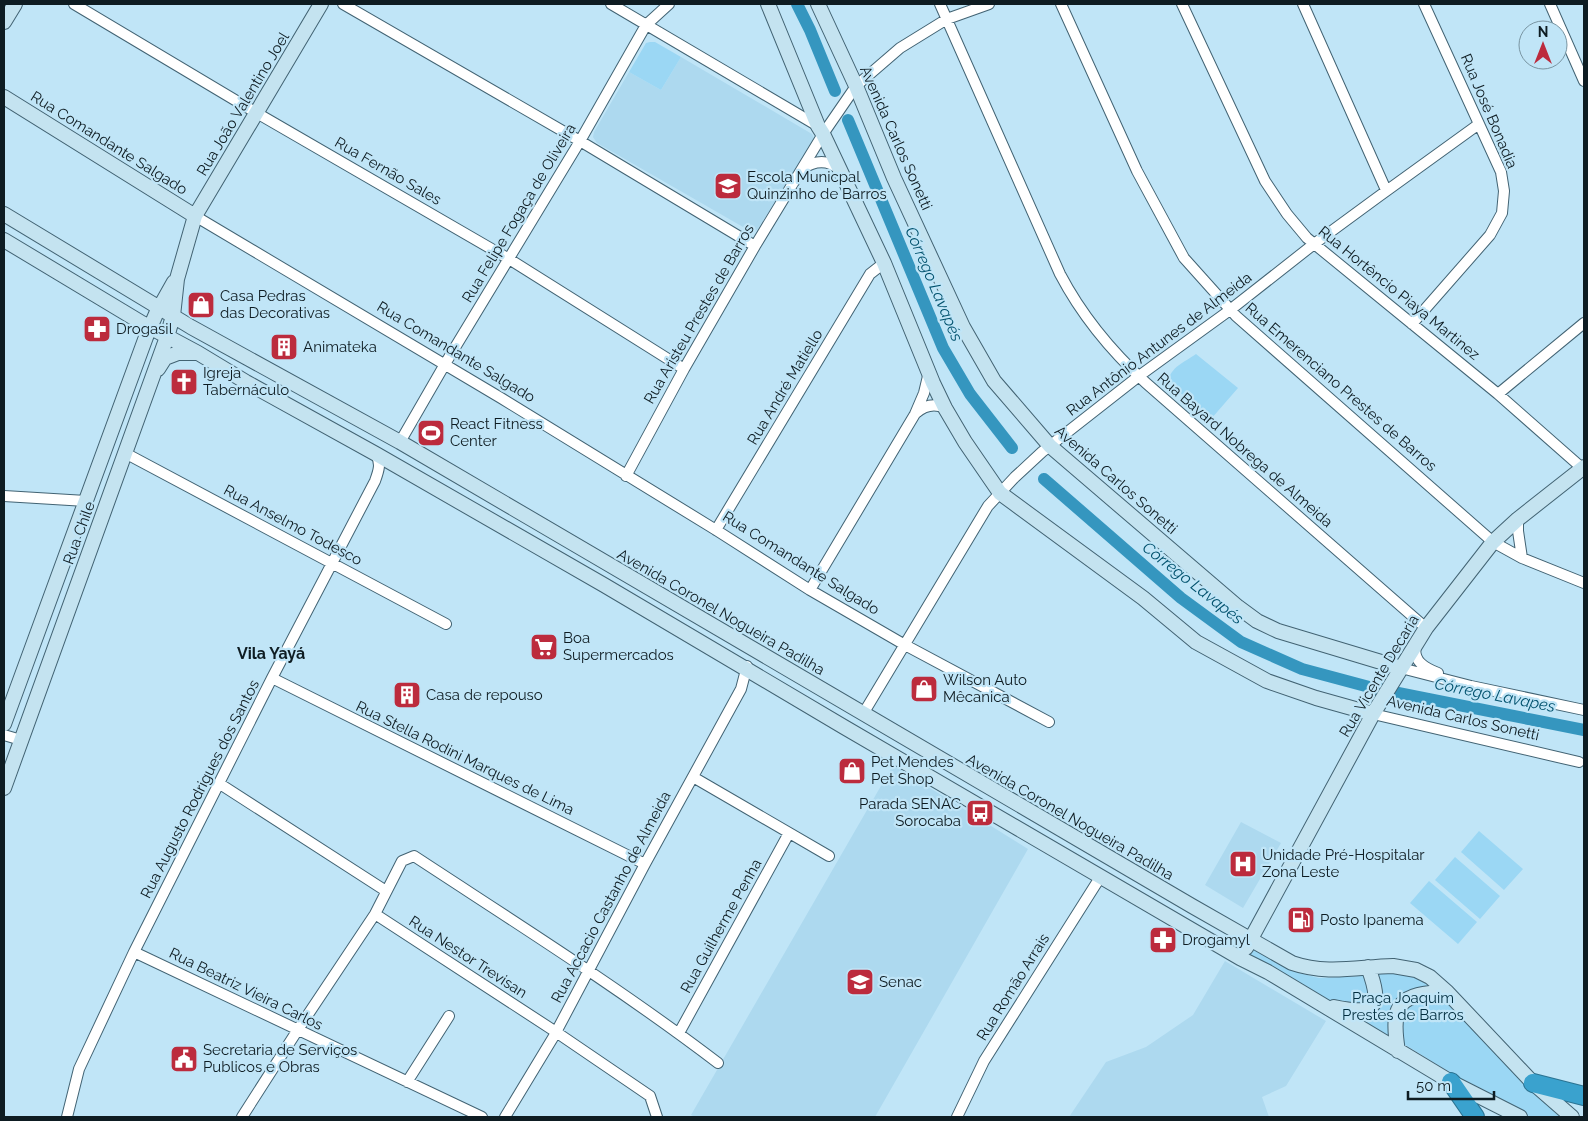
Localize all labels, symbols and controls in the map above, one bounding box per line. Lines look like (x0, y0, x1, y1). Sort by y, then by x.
north arrow (1518, 20, 1568, 70)
text: N (1538, 24, 1548, 40)
street label: Rua João Valentino Joel (193, 28, 293, 179)
street label: Rua José Bonadia (1457, 51, 1521, 171)
street label: Avenida Carlos Sonetti (856, 63, 936, 213)
street label: Rua Comandante Salgado (27, 87, 191, 199)
street label: Rua Felipe Fogaça de Oliveira (458, 120, 580, 306)
street label: Rua Fernão Sales (331, 133, 445, 209)
place label: Escola Municpal Quinzinho de Barros (747, 168, 887, 203)
school or university icon: Escola Municpal Quinzinho de Barros (713, 171, 743, 201)
street label: Rua Aristeu Prestes de Barros (640, 221, 758, 407)
street label: Rua Hortêncio Piaya Martinez (1315, 222, 1483, 364)
water label: Córrego Lavapés (901, 224, 967, 345)
street label: Rua Antônio Antunes de Almeida (1063, 268, 1255, 420)
place label: Casa Pedras das Decorativas (220, 287, 330, 322)
shop icon: Casa Pedras das Decorativas (186, 290, 216, 320)
street label: Rua Comandante Salgado (374, 298, 538, 406)
street label: Rua Emerenciano Prestes de Barros (1242, 299, 1440, 475)
pharmacy icon: Drogasil (82, 314, 112, 344)
place label: Drogasil (116, 320, 174, 338)
street label: Rua André Matiello (743, 326, 827, 448)
building icon: Animateka (269, 332, 299, 362)
place label: Animateka (303, 338, 377, 356)
place label: Igreja Tabernáculo (203, 364, 289, 399)
church icon: Igreja Tabernáculo (169, 367, 199, 397)
street label: Rua Bayard Nobrega de Almeida (1154, 369, 1336, 531)
place label: React Fitness Center (450, 415, 543, 450)
sports icon: React Fitness Center (416, 418, 446, 448)
street label: Avenida Carlos Sonetti (1051, 422, 1181, 538)
street label: Rua Anselmo Todesco (221, 481, 365, 569)
street label: Rua Chile (59, 499, 99, 567)
street label: Rua Comandante Salgado (719, 507, 883, 619)
water label: Córrego Lavapés (1139, 538, 1248, 629)
street label: Avenida Coronel Nogueira Padilha (614, 545, 828, 679)
street label: Rua Vicente Decaria (1335, 612, 1423, 740)
place label: Boa Supermercados (563, 629, 674, 664)
supermarket icon: Boa Supermercados (529, 632, 559, 662)
district label: Vila Yayá (237, 644, 305, 663)
place label: Wilson Auto Mêcanica (943, 671, 1027, 706)
shop icon: Wilson Auto Mêcanica (909, 674, 939, 704)
water label: Córrego Lavapes (1433, 674, 1557, 716)
street label: Rua Augusto Rodrigues dos Santos (137, 677, 263, 901)
building icon: Casa de repouso (392, 680, 422, 710)
place label: Casa de repouso (426, 686, 543, 704)
street label: Avenida Carlos Sonetti (1385, 692, 1541, 744)
street label: Rua Stella Rodini Marques de Lima (353, 697, 577, 819)
street label: Avenida Coronel Nogueira Padilha (963, 750, 1177, 884)
place label: Pet Mendes Pet Shop (871, 753, 954, 788)
shop icon: Pet Mendes Pet Shop (837, 756, 867, 786)
street label: Rua Accacio Castanho de Almeida (547, 788, 675, 1006)
place label: Parada SENAC Sorocaba (859, 795, 961, 830)
bus stop icon: Parada SENAC Sorocaba (965, 798, 995, 828)
place label: Unidade Pré-Hospitalar Zona Leste (1262, 846, 1425, 881)
hospital icon: Unidade Pré-Hospitalar Zona Leste (1228, 849, 1258, 879)
street label: Rua Guilherme Penha (677, 856, 765, 996)
fuel station icon: Posto Ipanema (1286, 905, 1316, 935)
place label: Posto Ipanema (1320, 911, 1424, 929)
street label: Rua Nestor Trevisan (406, 912, 530, 1002)
pharmacy icon: Drogamyl (1148, 925, 1178, 955)
street label: Rua Romão Arrais (973, 930, 1053, 1044)
place label: Drogamyl (1182, 931, 1251, 949)
street label: Rua Beatriz Vieira Carlos (166, 944, 326, 1034)
school or university icon: Senac (845, 967, 875, 997)
place label: Senac (879, 973, 922, 991)
park label: Praça Joaquim Prestes de Barros (1342, 989, 1464, 1024)
place label: Secretaria de Serviços Publicos e Obras (203, 1041, 357, 1076)
public building icon: Secretaria de Serviços Publicos e Obras (169, 1044, 199, 1074)
scale bar (1408, 1068, 1494, 1100)
text: 50 m (1416, 1077, 1451, 1095)

